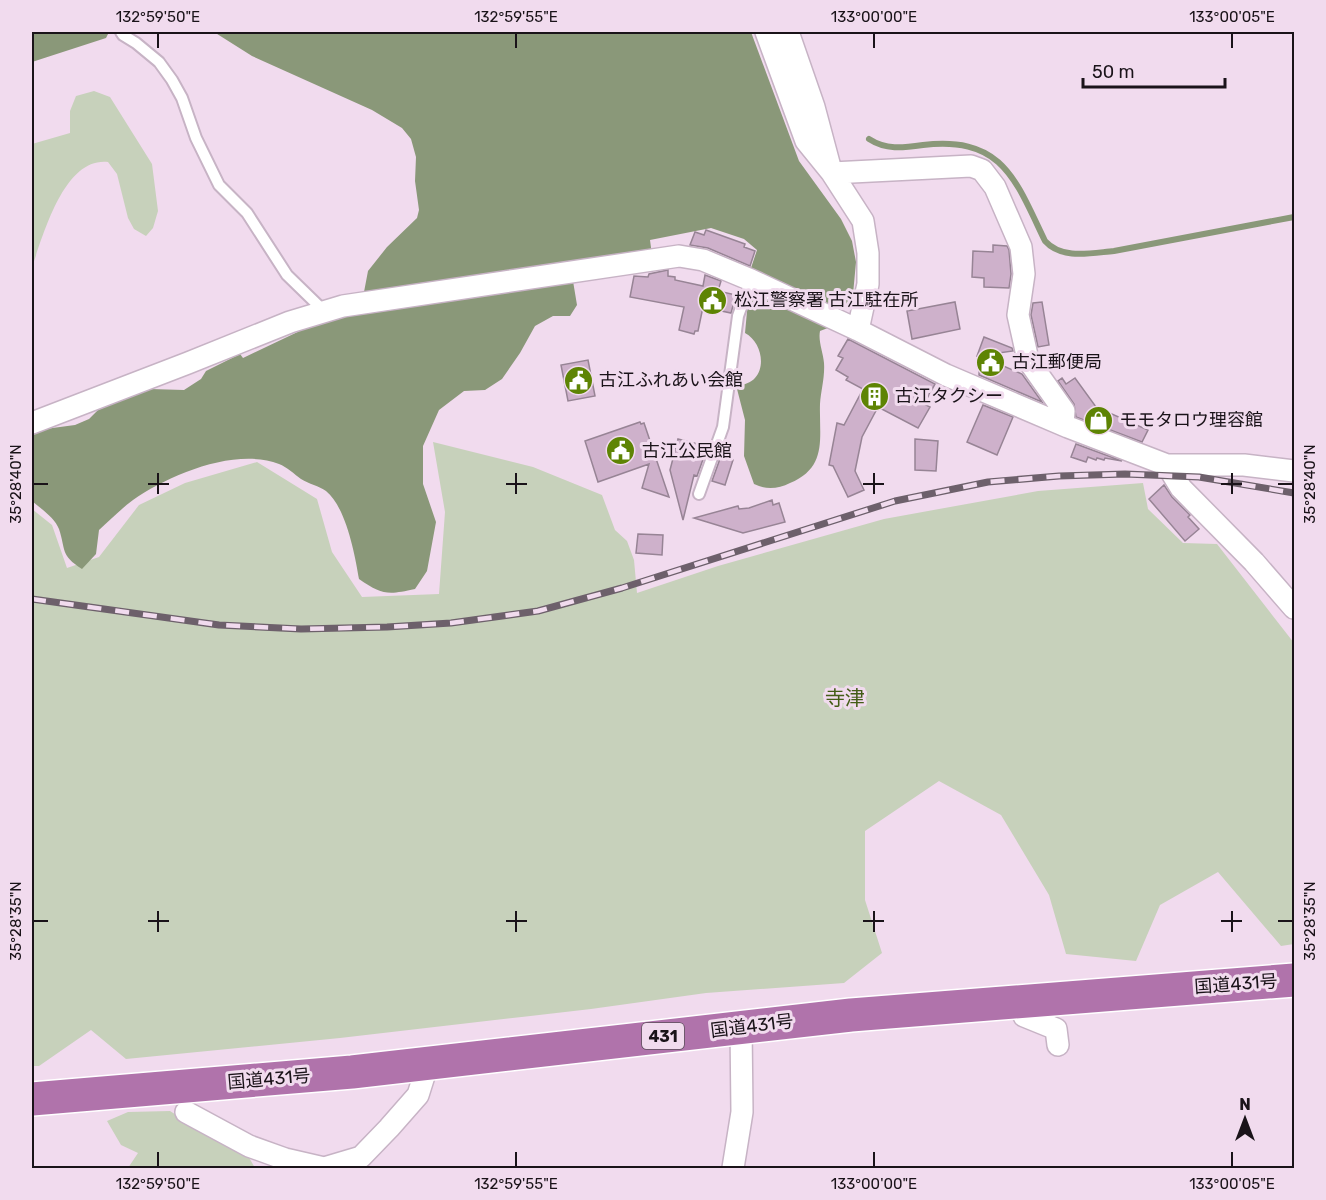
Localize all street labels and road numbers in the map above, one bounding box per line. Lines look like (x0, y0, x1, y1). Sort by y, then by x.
street label: 国道431号 (1194, 970, 1278, 998)
street label: 国道431号 (709, 1010, 795, 1042)
road number: 431 (642, 1023, 684, 1049)
street label: 国道431号 (227, 1064, 311, 1094)

